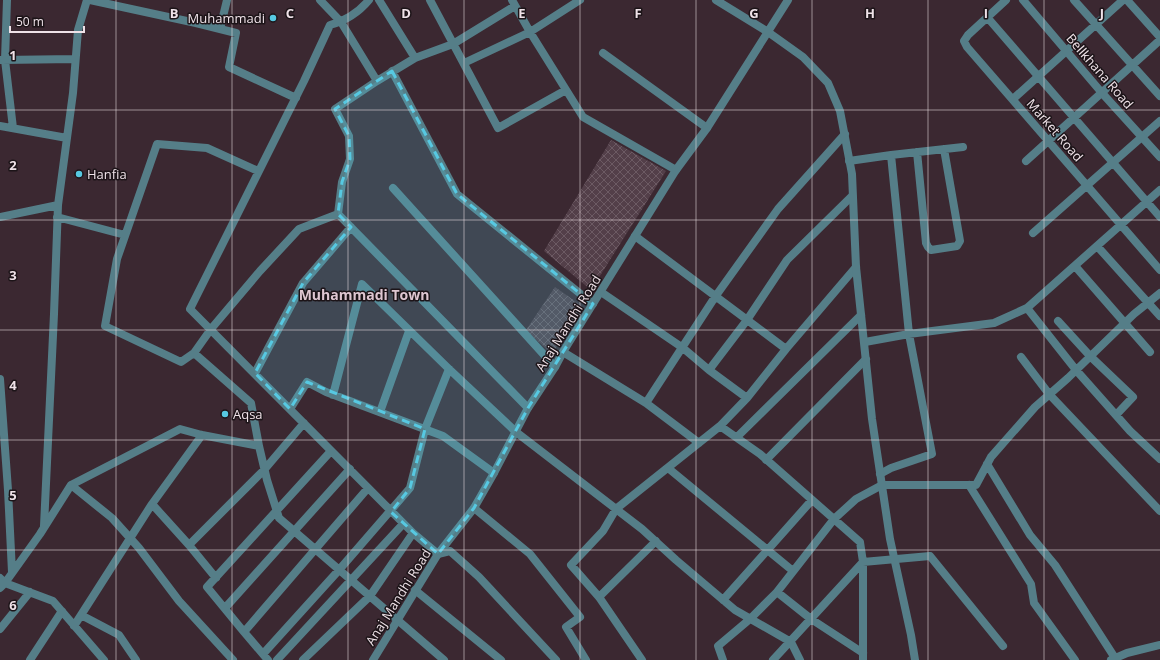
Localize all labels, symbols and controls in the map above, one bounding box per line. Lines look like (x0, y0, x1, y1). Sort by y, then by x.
text: B (170, 4, 179, 22)
text: C (286, 4, 294, 22)
text: D (401, 4, 411, 22)
text: E (518, 4, 526, 22)
text: F (634, 4, 642, 22)
text: G (749, 4, 759, 22)
text: H (865, 4, 875, 22)
text: I (984, 4, 988, 22)
text: J (1099, 4, 1104, 22)
scale bar (10, 8, 84, 34)
place label: Muhammadi (188, 9, 265, 27)
text: 50 m (16, 13, 44, 30)
marker: Muhammadi (268, 13, 278, 23)
street label: Bellkhana Road (1062, 30, 1138, 112)
text: 1 (9, 46, 17, 64)
street label: Market Road (1023, 95, 1087, 165)
text: 2 (9, 156, 17, 174)
place label: Hanfia (87, 165, 127, 183)
marker: Hanfia (74, 169, 84, 179)
text: 3 (9, 266, 17, 284)
street label: Anaj Mandhi Road (531, 271, 605, 375)
district label: Muhammadi Town (299, 285, 429, 304)
text: 4 (9, 376, 17, 394)
place label: Aqsa (233, 405, 263, 423)
marker: Aqsa (220, 409, 230, 419)
text: 5 (9, 486, 17, 504)
street label: Anaj Mandhi Road (361, 545, 435, 649)
text: 6 (9, 596, 17, 614)

